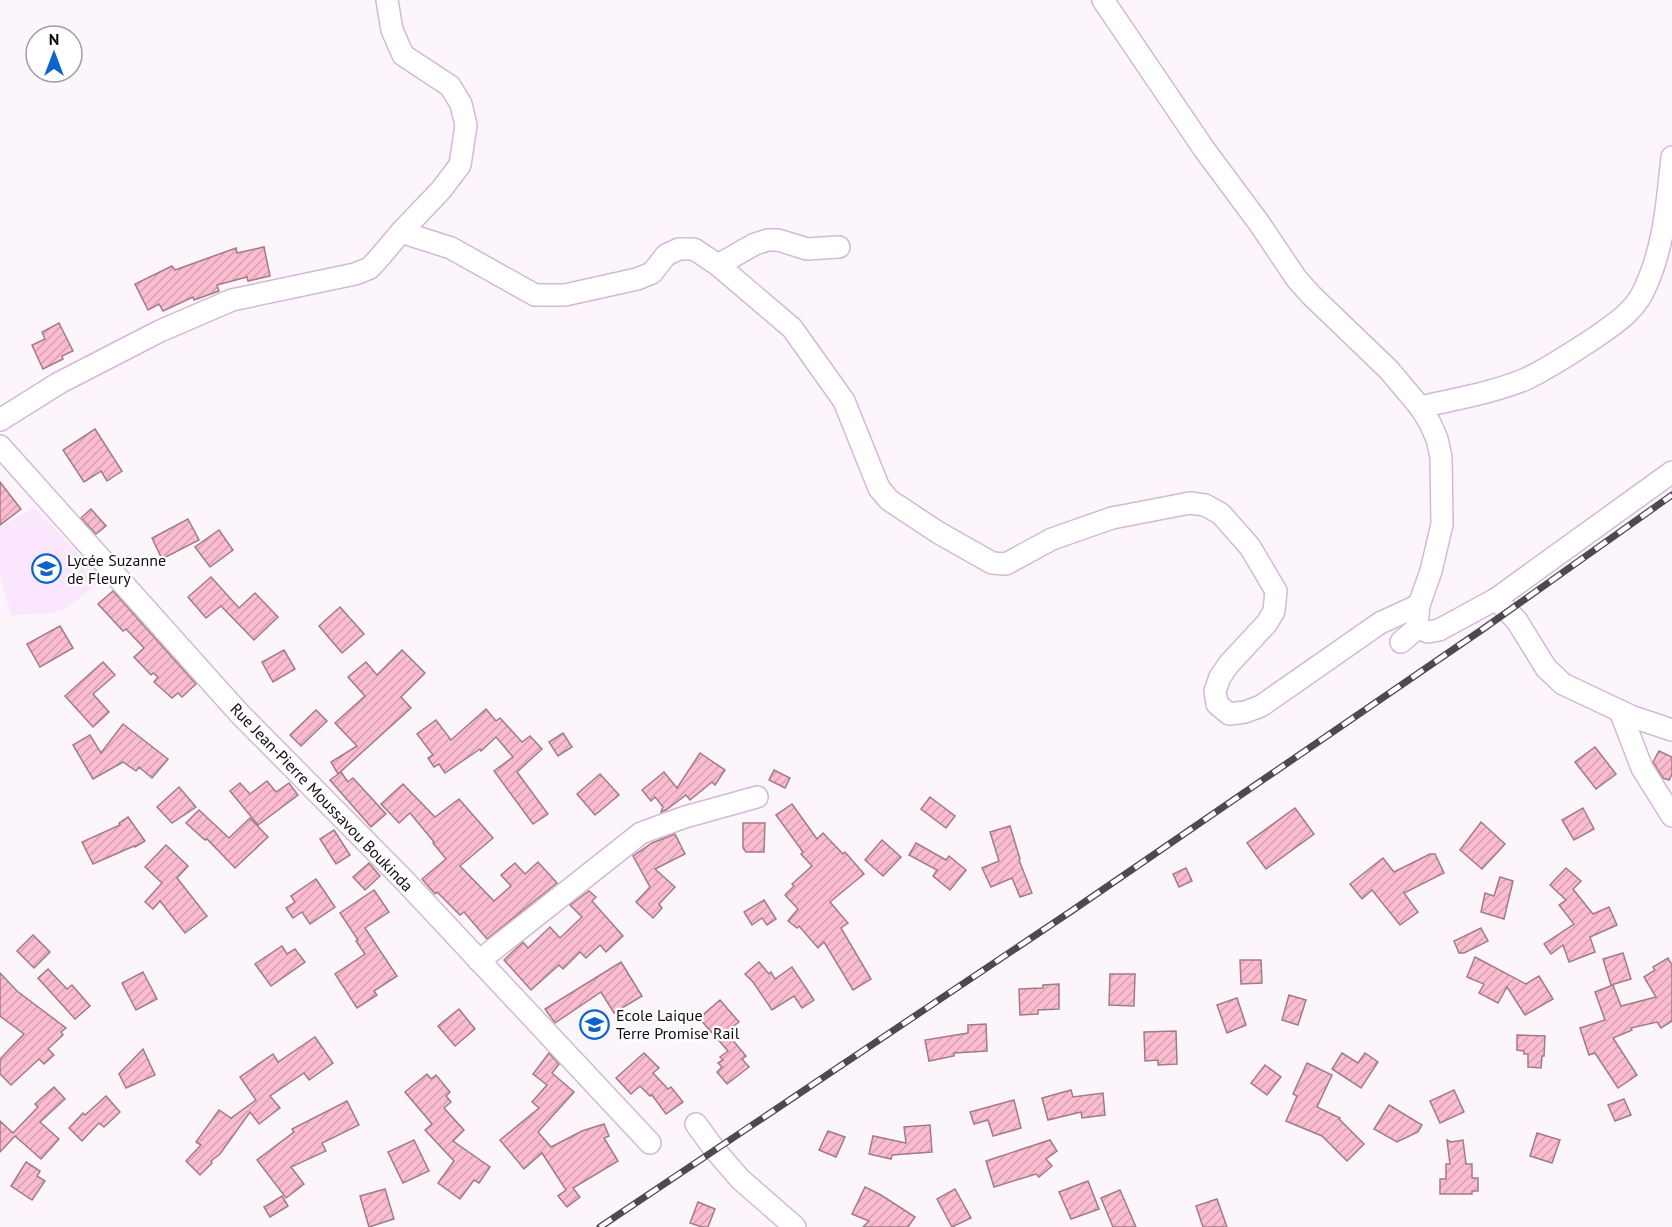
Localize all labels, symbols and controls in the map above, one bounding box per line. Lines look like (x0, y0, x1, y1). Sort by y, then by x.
north arrow (24, 24, 84, 84)
text: N (49, 29, 59, 49)
place label: Lycée Suzanne de Fleury (67, 550, 166, 588)
school or university icon: Lycée Suzanne de Fleury (30, 553, 62, 585)
street label: Rue Jean-Pierre Moussavou Boukinda (226, 699, 418, 895)
place label: Ecole Laique Terre Promise Rail (616, 1005, 740, 1043)
school or university icon: Ecole Laique Terre Promise Rail (579, 1008, 611, 1040)

